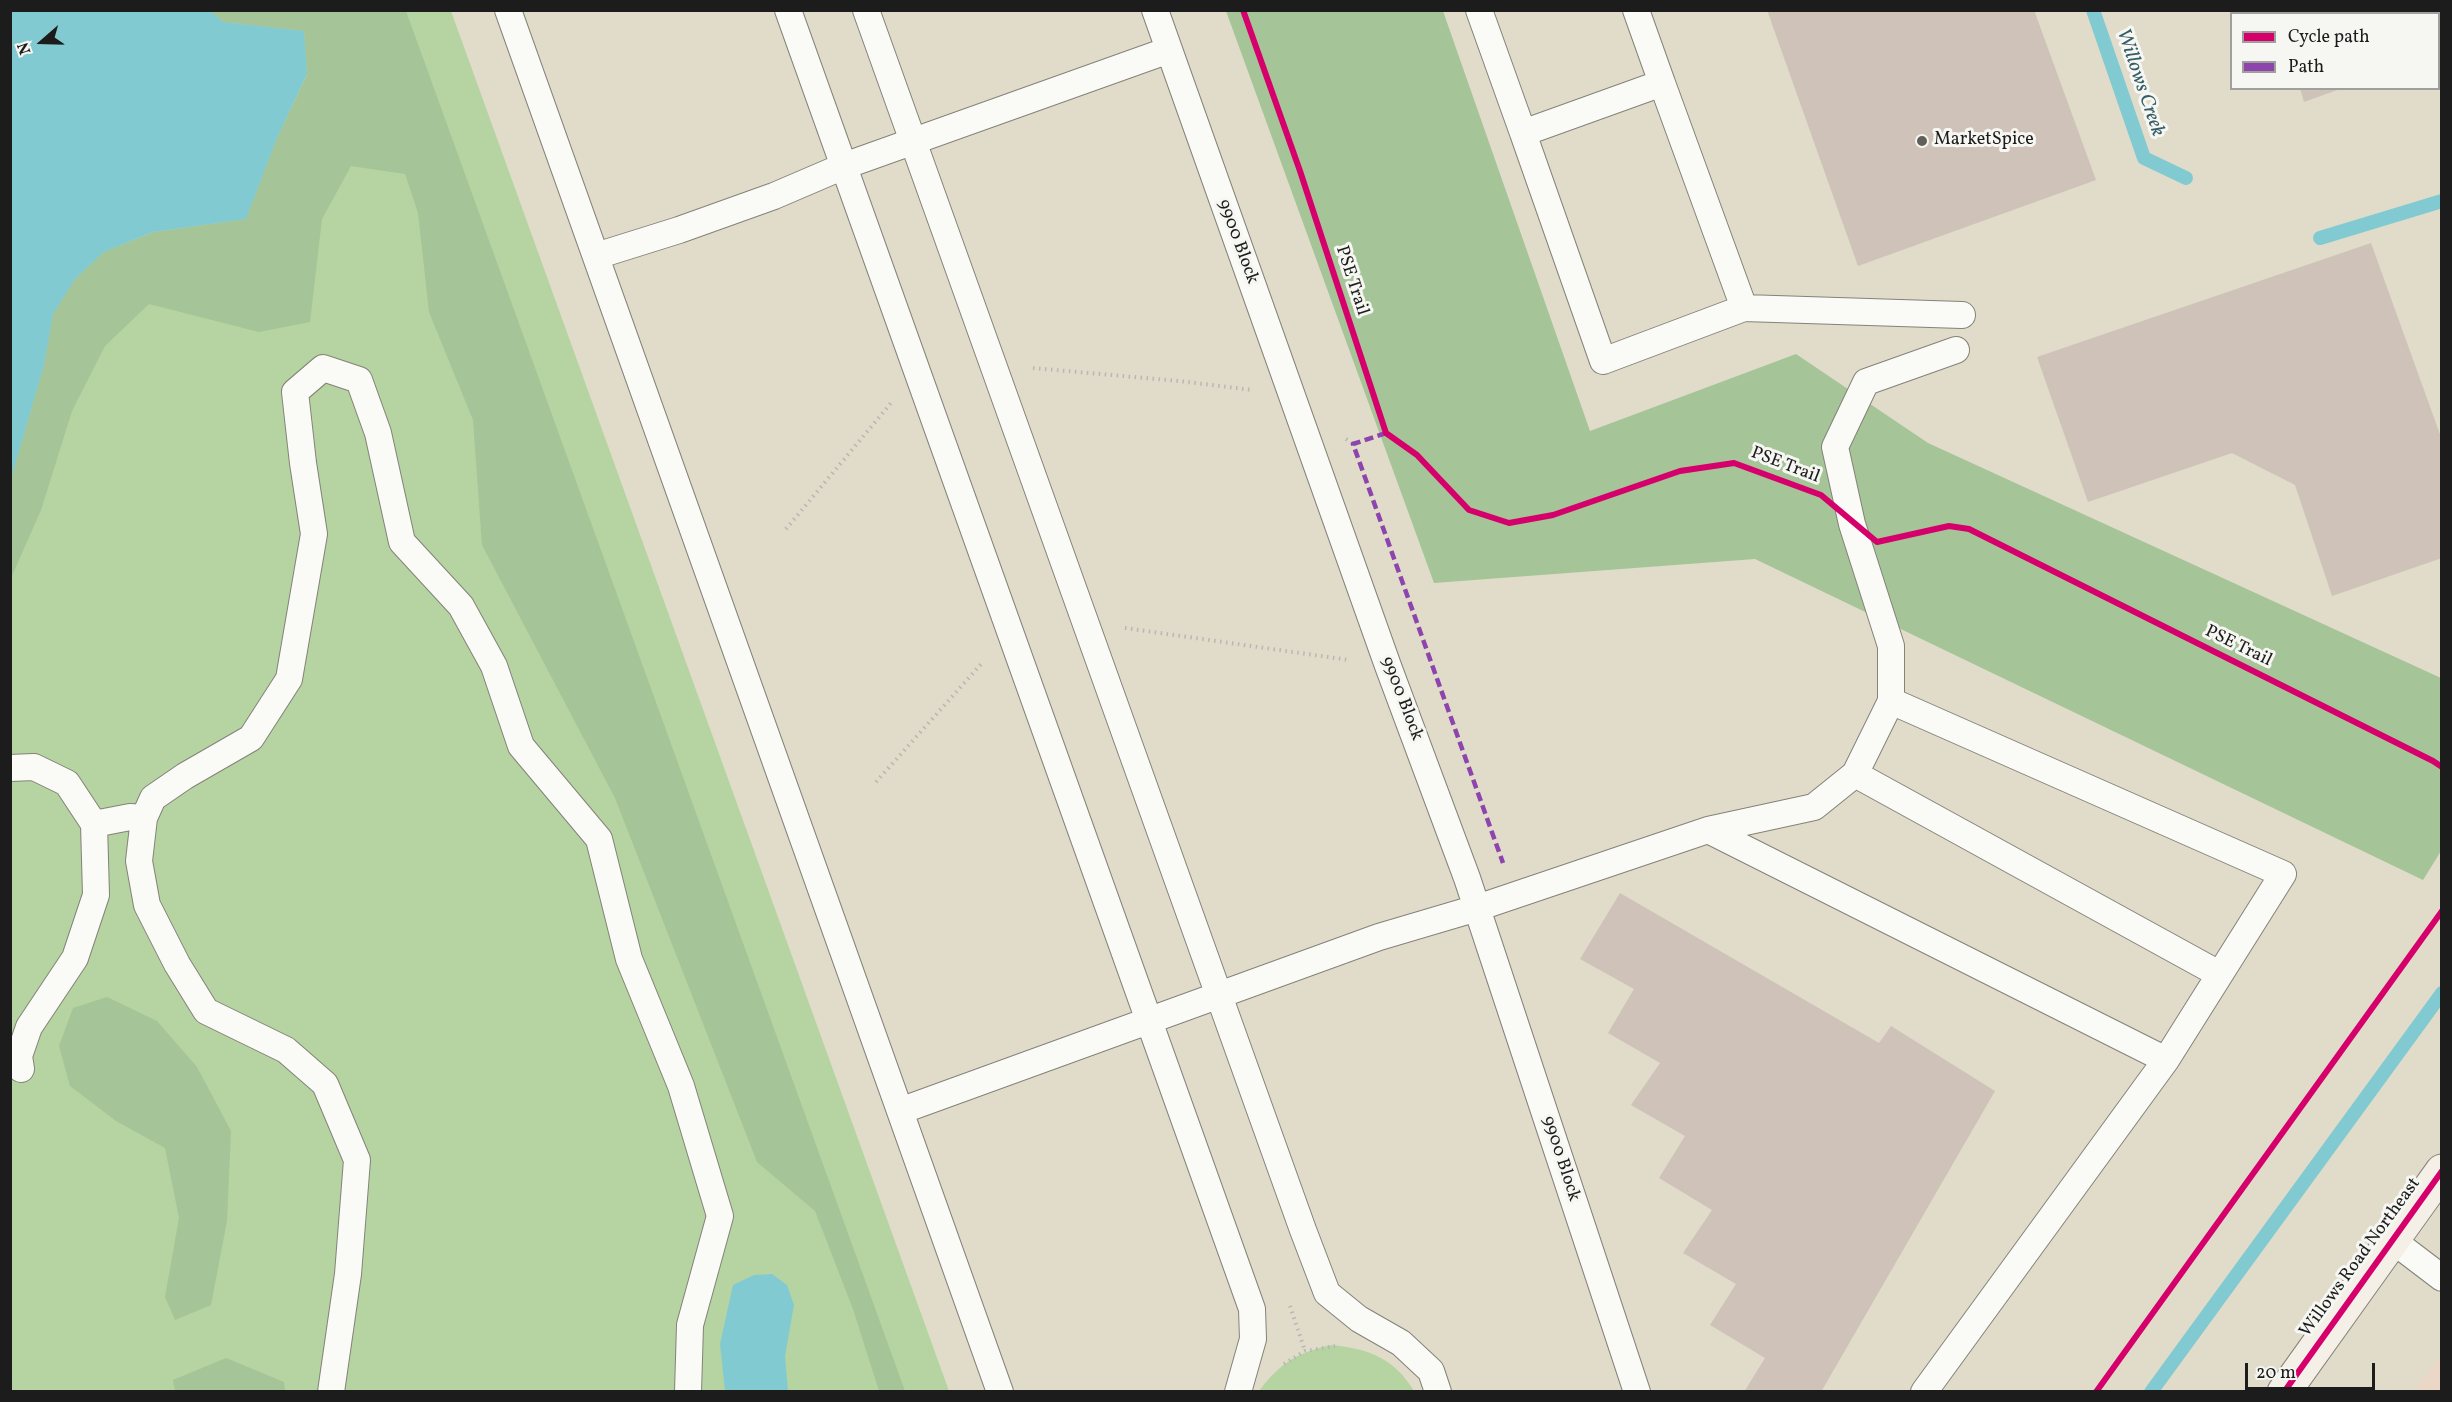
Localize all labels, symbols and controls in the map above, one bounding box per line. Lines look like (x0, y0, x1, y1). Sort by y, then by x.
north arrow (12, 12, 72, 72)
legend (2230, 12, 2440, 90)
text: Cycle path (2288, 25, 2370, 50)
water label: Willows Creek (2109, 26, 2169, 140)
text: N (13, 39, 37, 57)
text: Path (2288, 55, 2324, 80)
place label: MarketSpice (1934, 130, 2034, 152)
marker: MarketSpice (1915, 134, 1929, 148)
street label: 9900 Block (1212, 197, 1262, 287)
street label: PSE Trail (1330, 243, 1372, 319)
street label: PSE Trail (1748, 443, 1822, 489)
street label: PSE Trail (2201, 622, 2275, 672)
street label: 9900 Block (1375, 654, 1427, 744)
street label: 9900 Block (1536, 1114, 1584, 1204)
street label: Willows Road Northeast (2296, 1174, 2426, 1342)
scale bar (2248, 1351, 2378, 1389)
text: 20 m (2256, 1361, 2296, 1386)

